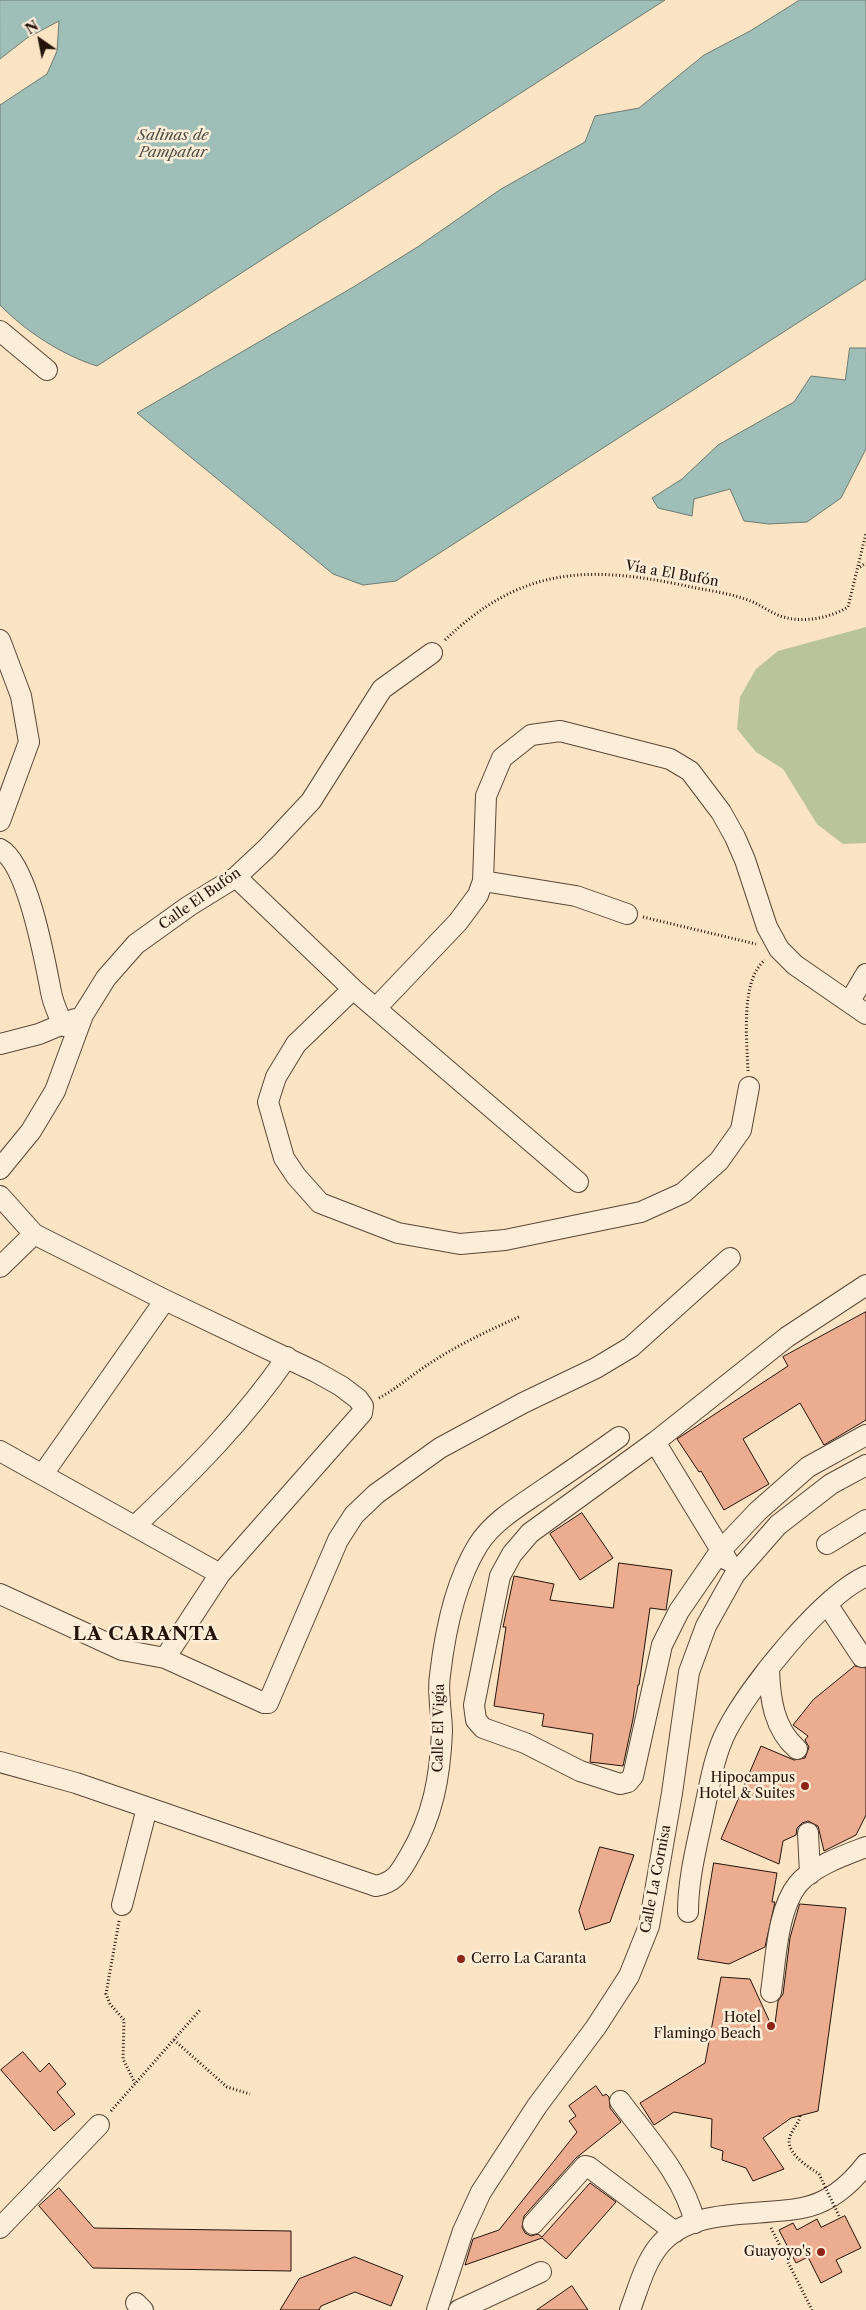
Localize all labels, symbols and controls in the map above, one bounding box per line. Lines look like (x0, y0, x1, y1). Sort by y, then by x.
north arrow (15, 15, 65, 65)
text: N (22, 17, 42, 38)
water label: Salinas de Pampatar (138, 127, 208, 162)
street label: Vía a El Bufón (624, 558, 720, 590)
street label: Calle El Bufón (156, 865, 244, 933)
district label: LA CARANTA (72, 1624, 220, 1646)
street label: Calle El Vigía (430, 1683, 448, 1773)
place label: Hipocampus Hotel & Suites (699, 1770, 795, 1802)
marker: Hipocampus Hotel & Suites (799, 1780, 811, 1792)
street label: Calle La Cornisa (637, 1823, 675, 1935)
place label: Cerro La Caranta (471, 1951, 586, 1967)
marker: Cerro La Caranta (455, 1953, 467, 1965)
place label: Hotel Flamingo Beach (654, 2010, 761, 2042)
marker: Hotel Flamingo Beach (765, 2020, 777, 2032)
place label: Guayoyo's (744, 2244, 811, 2260)
marker: Guayoyo's (815, 2246, 827, 2258)

